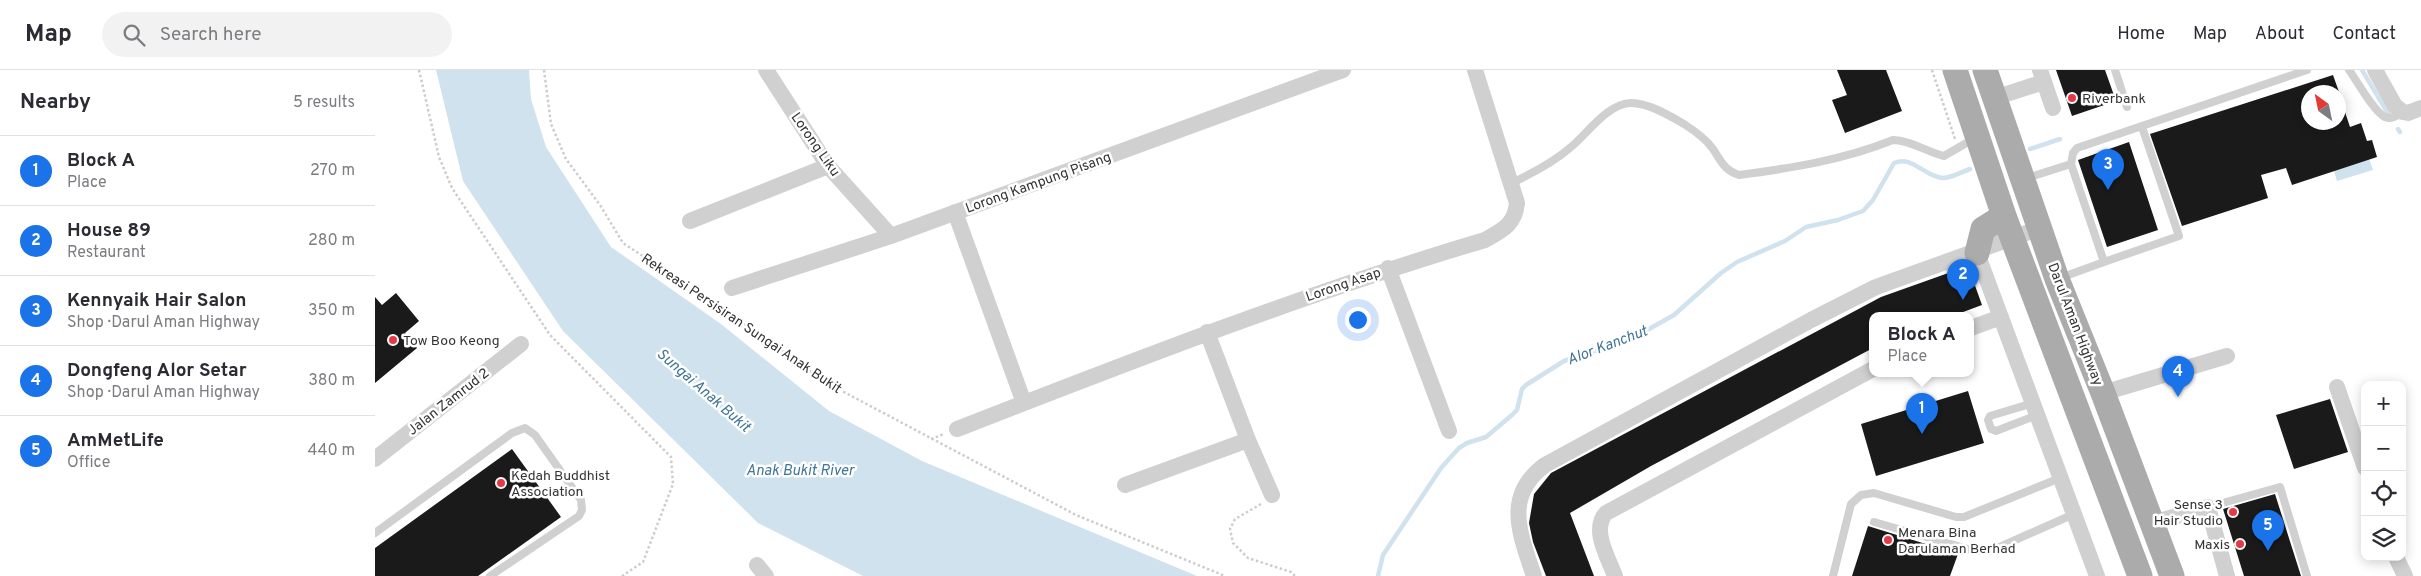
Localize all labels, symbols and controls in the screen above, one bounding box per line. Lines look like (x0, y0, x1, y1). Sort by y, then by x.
search box (102, 12, 452, 57)
text: Map (25, 20, 72, 50)
icon: search (120, 21, 148, 49)
text: Search here (160, 23, 261, 47)
text: Home (2117, 23, 2165, 46)
text: Map (2193, 23, 2227, 46)
text: About (2255, 23, 2304, 46)
text: Contact (2332, 23, 2396, 46)
north arrow (2301, 85, 2346, 130)
text: Nearby (20, 89, 91, 116)
place label: Riverbank (2082, 91, 2146, 108)
marker: Riverbank (2066, 92, 2078, 104)
text: 5 results (293, 93, 355, 113)
street label: Lorong Liku (787, 110, 843, 180)
text: Block A (67, 149, 135, 173)
street label: Lorong Kampung Pisang (963, 149, 1114, 218)
pin: 3 (2092, 149, 2124, 190)
text: 1 (33, 161, 39, 181)
text: 270 m (310, 161, 355, 181)
text: Place (67, 173, 107, 193)
text: House 89 (67, 219, 151, 243)
text: 2 (31, 231, 41, 251)
text: 280 m (308, 231, 355, 251)
text: Restaurant (67, 243, 146, 263)
street label: Rekreasi Persisiran Sungai Anak Bukit (638, 249, 846, 397)
pin: 2 (1947, 259, 1979, 300)
street label: Darul Aman Highway (2043, 261, 2106, 388)
street label: Lorong Asap (1304, 265, 1383, 306)
text: Kennyaik Hair Salon (67, 289, 246, 313)
text: 3 (31, 301, 41, 321)
text: 350 m (308, 301, 355, 321)
your location (1345, 307, 1371, 333)
popup (1869, 312, 1974, 377)
text: Shop · Darul Aman Highway (67, 313, 260, 333)
water label: Alor Kanchut (1565, 322, 1651, 370)
text: Block A (1887, 323, 1956, 347)
place label: Tow Boo Keong (403, 333, 500, 350)
marker: Tow Boo Keong (387, 334, 399, 346)
water label: Sungai Anak Bukit (653, 344, 755, 436)
text: Place (1887, 347, 1927, 367)
pin: 4 (2162, 356, 2194, 397)
text: Dongfeng Alor Setar (67, 359, 247, 383)
street label: Jalan Zamrud 2 (405, 365, 493, 439)
text: 4 (31, 371, 41, 391)
text: 380 m (308, 371, 355, 391)
map controls (2361, 381, 2406, 561)
button: + (2361, 381, 2406, 426)
text: Shop · Darul Aman Highway (67, 383, 260, 403)
pin: 1 (1906, 393, 1938, 434)
button: − (2361, 426, 2406, 471)
text: AmMetLife (67, 429, 164, 453)
text: 5 (31, 441, 41, 461)
text: 440 m (308, 441, 355, 461)
text: Office (67, 453, 110, 473)
water label: Anak Bukit River (746, 462, 855, 481)
place label: Kedah Buddhist Association (511, 468, 610, 501)
button: locate (2361, 471, 2406, 516)
marker: Kedah Buddhist Association (495, 477, 507, 489)
place label: Sense 3 Hair Studio (2154, 497, 2223, 530)
marker: Sense 3 Hair Studio (2227, 506, 2239, 518)
pin: 5 (2252, 510, 2284, 551)
button: layers (2361, 516, 2406, 561)
place label: Menara Bina Darulaman Berhad (1898, 525, 2016, 558)
marker: Menara Bina Darulaman Berhad (1882, 534, 1894, 546)
place label: Maxis (2194, 537, 2230, 554)
marker: Maxis (2234, 538, 2246, 550)

